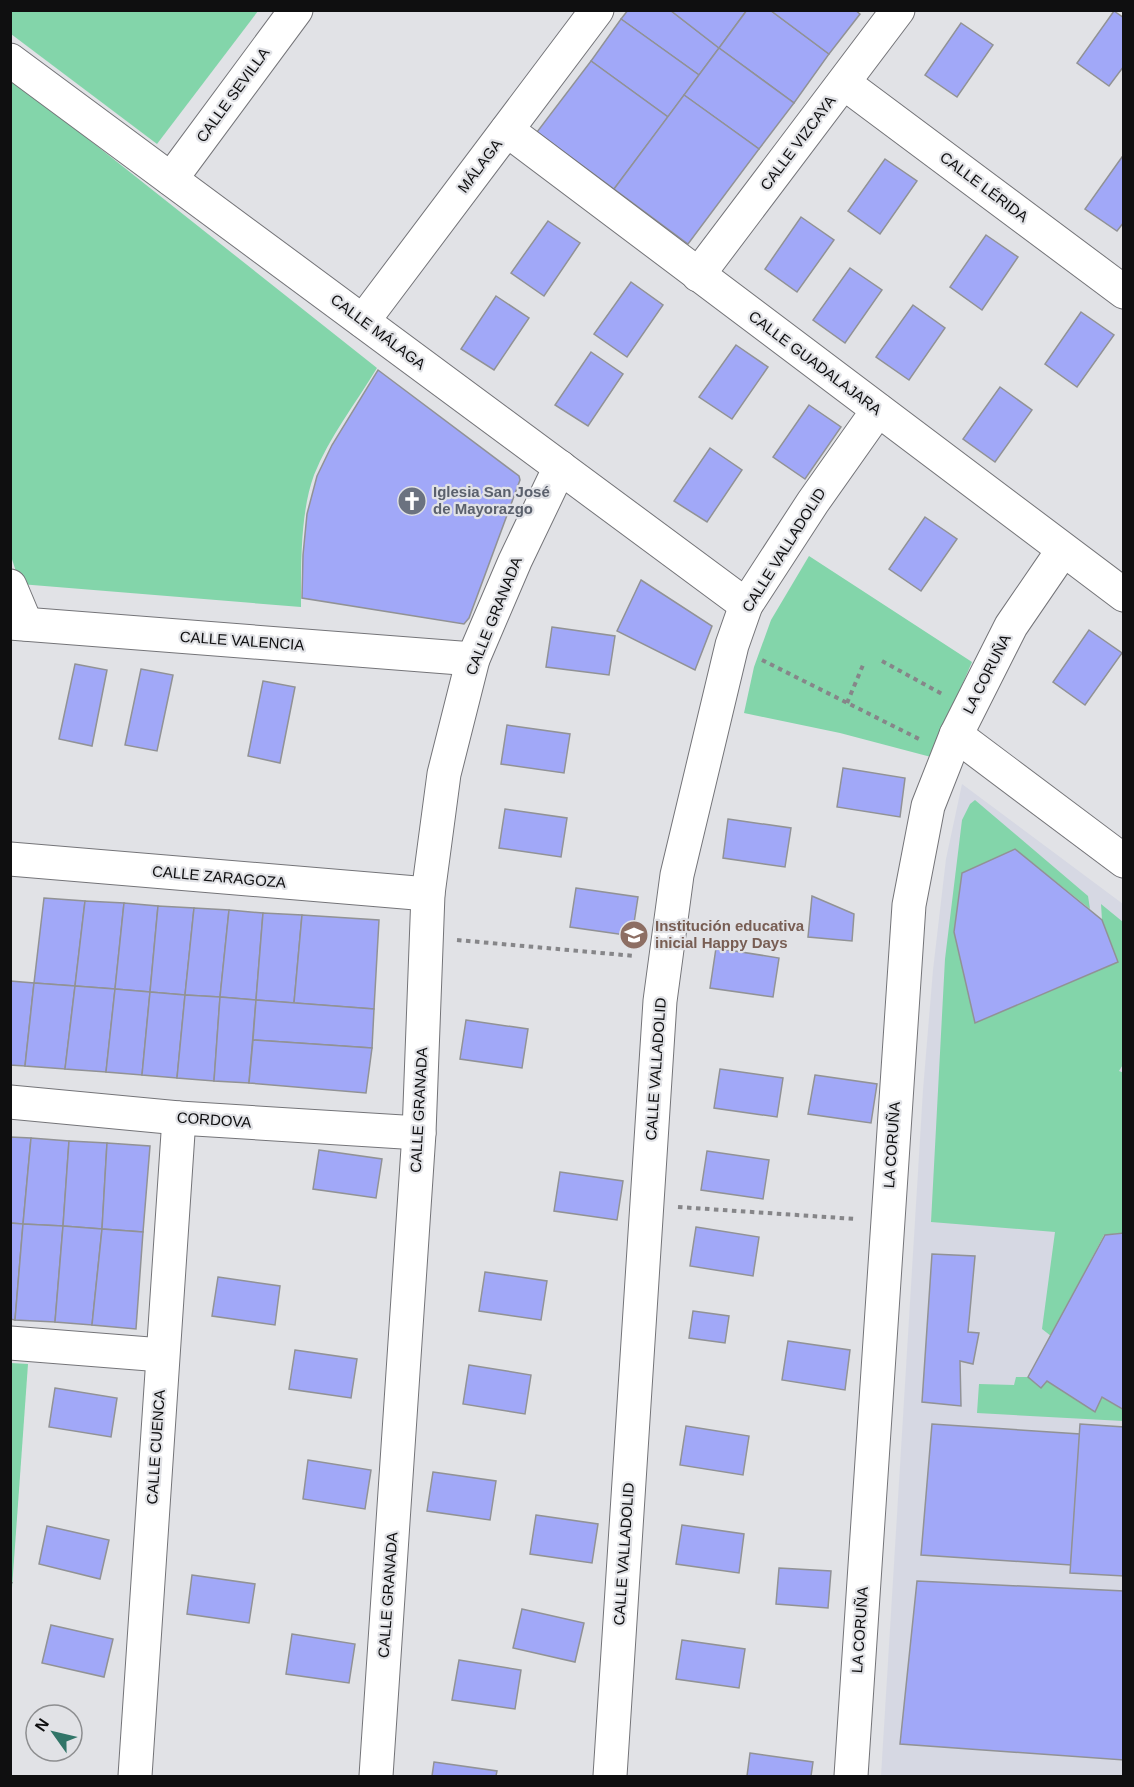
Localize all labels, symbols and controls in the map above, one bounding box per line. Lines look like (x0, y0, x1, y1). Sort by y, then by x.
street label: CALLE SEVILLA (193, 44, 273, 145)
street label: CALLE VIZCAYA (757, 92, 839, 193)
street label: MÁLAGA (454, 136, 505, 196)
street label: CALLE LÉRIDA (937, 148, 1032, 225)
street label: CALLE MÁLAGA (328, 290, 429, 373)
street label: CALLE GUADALAJARA (746, 307, 885, 418)
place label: Iglesia San José de Mayorazgo (433, 483, 550, 517)
street label: CALLE VALLADOLID (738, 484, 829, 615)
church icon: Iglesia San José de Mayorazgo (396, 485, 428, 517)
street label: CALLE GRANADA (462, 554, 525, 677)
street label: CALLE VALENCIA (179, 628, 305, 653)
street label: LA CORUÑA (959, 631, 1014, 716)
street label: CALLE ZARAGOZA (151, 862, 287, 891)
place label: Institución educativa inicial Happy Days (655, 917, 805, 951)
school or university icon: Institución educativa inicial Happy Days (618, 919, 650, 951)
street label: CALLE VALLADOLID (642, 997, 669, 1141)
street label: CALLE GRANADA (407, 1047, 430, 1173)
street label: LA CORUÑA (880, 1101, 903, 1189)
street label: CORDOVA (176, 1108, 252, 1131)
street label: CALLE CUENCA (143, 1389, 168, 1505)
street label: CALLE VALLADOLID (610, 1482, 637, 1626)
street label: CALLE GRANADA (375, 1532, 400, 1658)
street label: LA CORUÑA (848, 1586, 871, 1674)
north arrow (24, 1703, 84, 1763)
text: N (32, 1715, 52, 1734)

